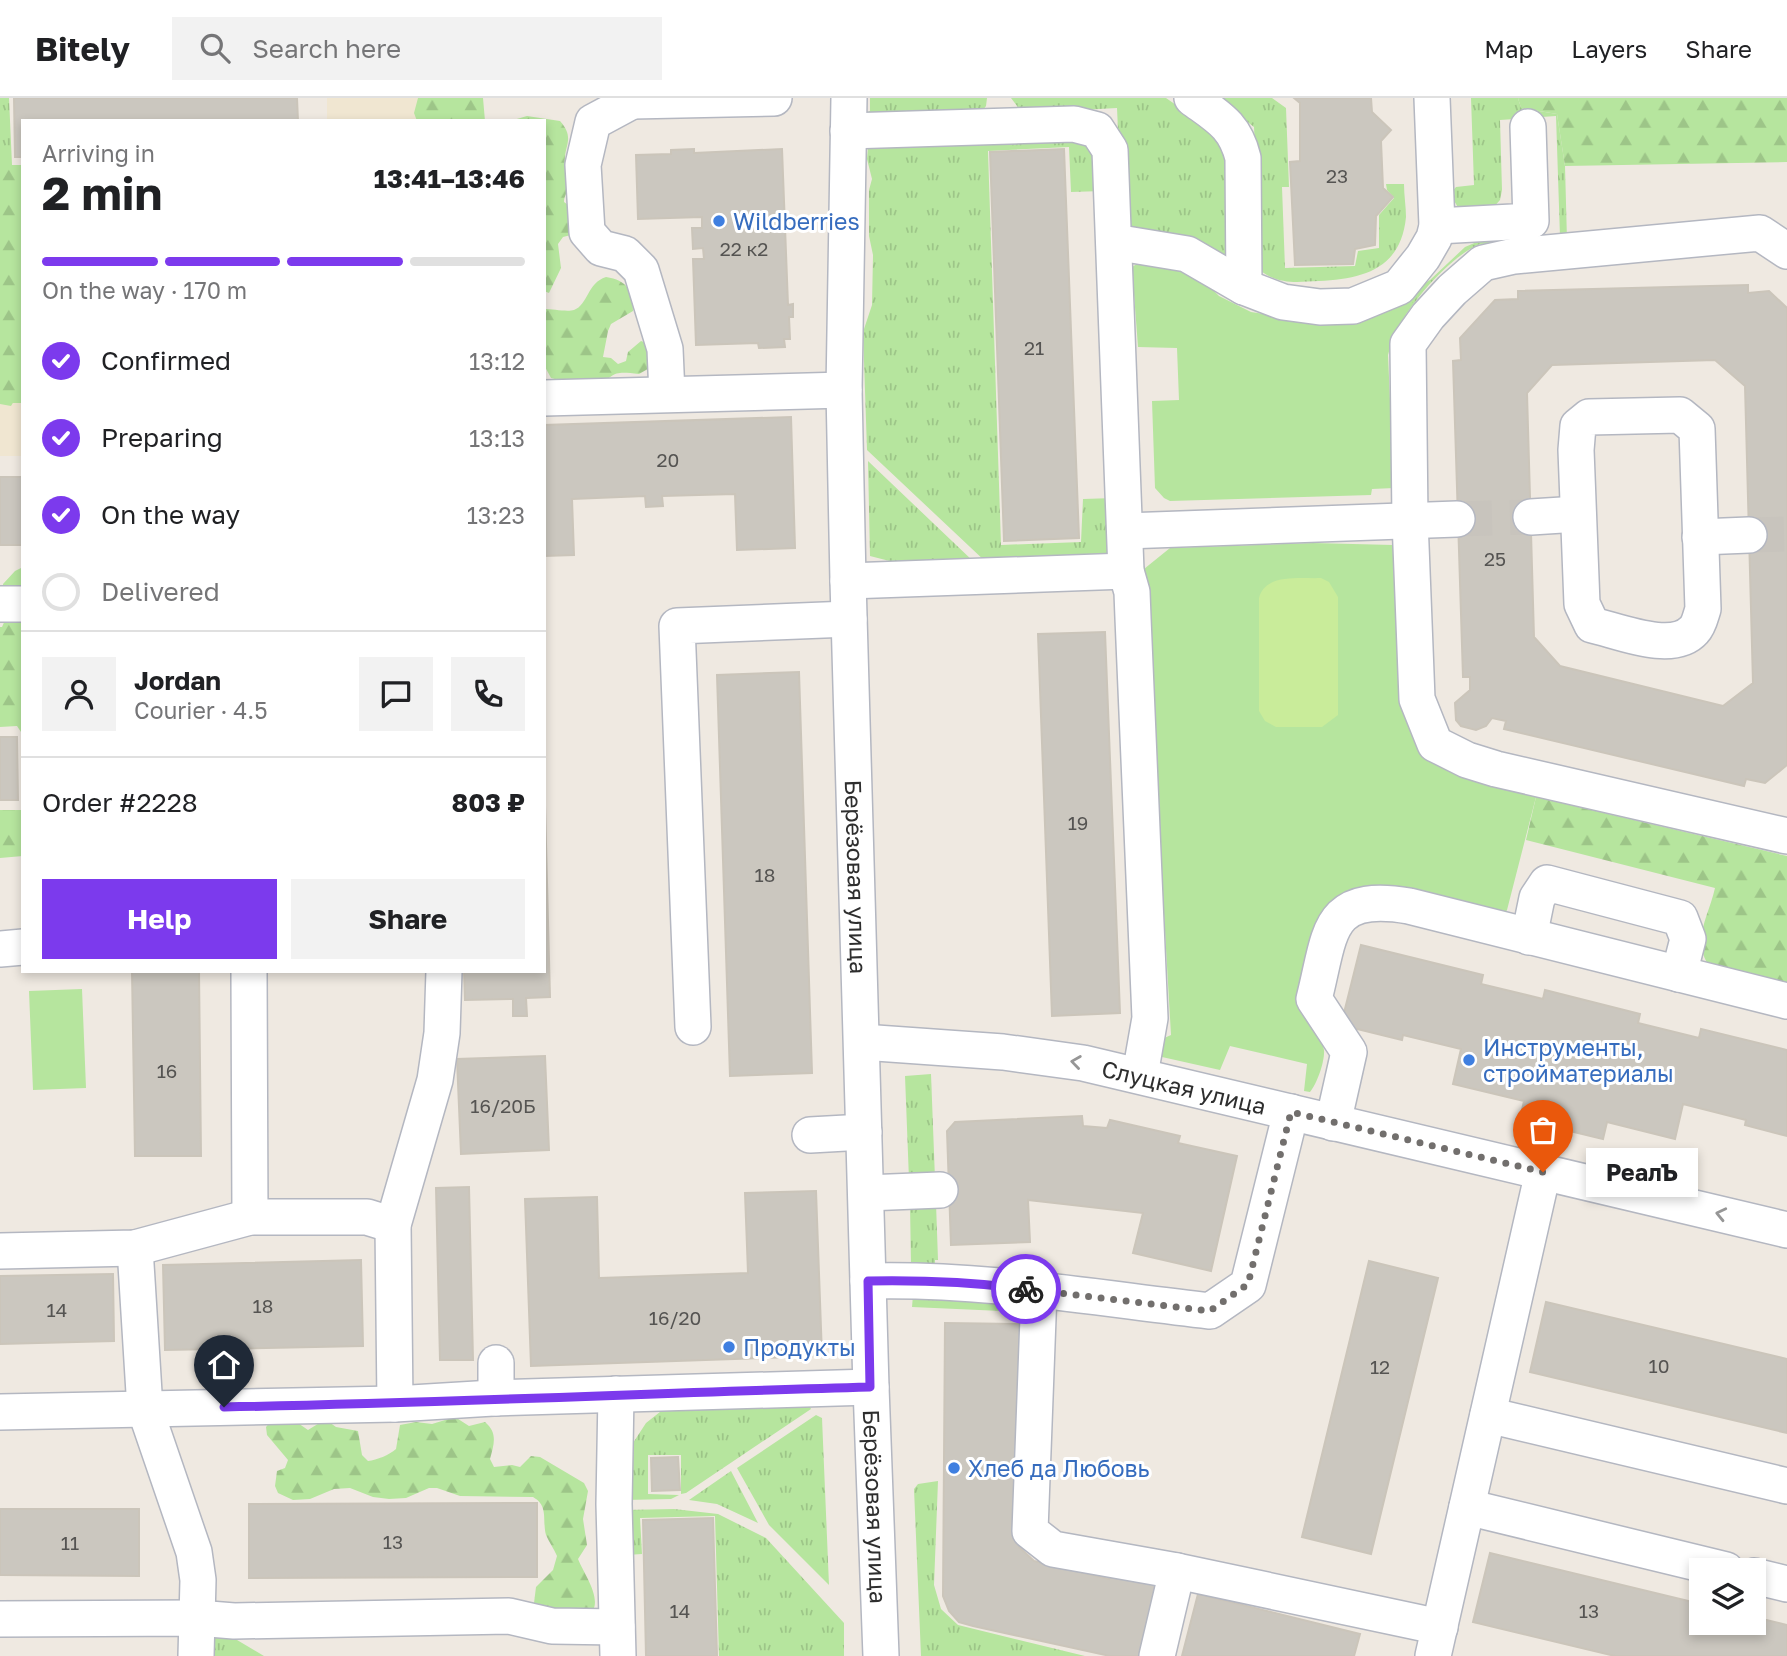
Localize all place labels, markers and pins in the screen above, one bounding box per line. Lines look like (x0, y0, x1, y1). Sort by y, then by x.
place label: Wildberries (733, 207, 860, 235)
marker: Wildberries (711, 213, 727, 229)
place label: Инструменты, стройматериалы (1483, 1033, 1674, 1087)
marker: Инструменты, стройматериалы (1461, 1052, 1477, 1068)
pin (1513, 1100, 1573, 1172)
callout: РеалЪ (1585, 1148, 1697, 1196)
place label: Продукты (743, 1333, 856, 1361)
pin (194, 1335, 254, 1407)
marker: Продукты (721, 1339, 737, 1355)
place label: Хлеб да Любовь (968, 1454, 1150, 1482)
marker: Хлеб да Любовь (946, 1460, 962, 1476)

